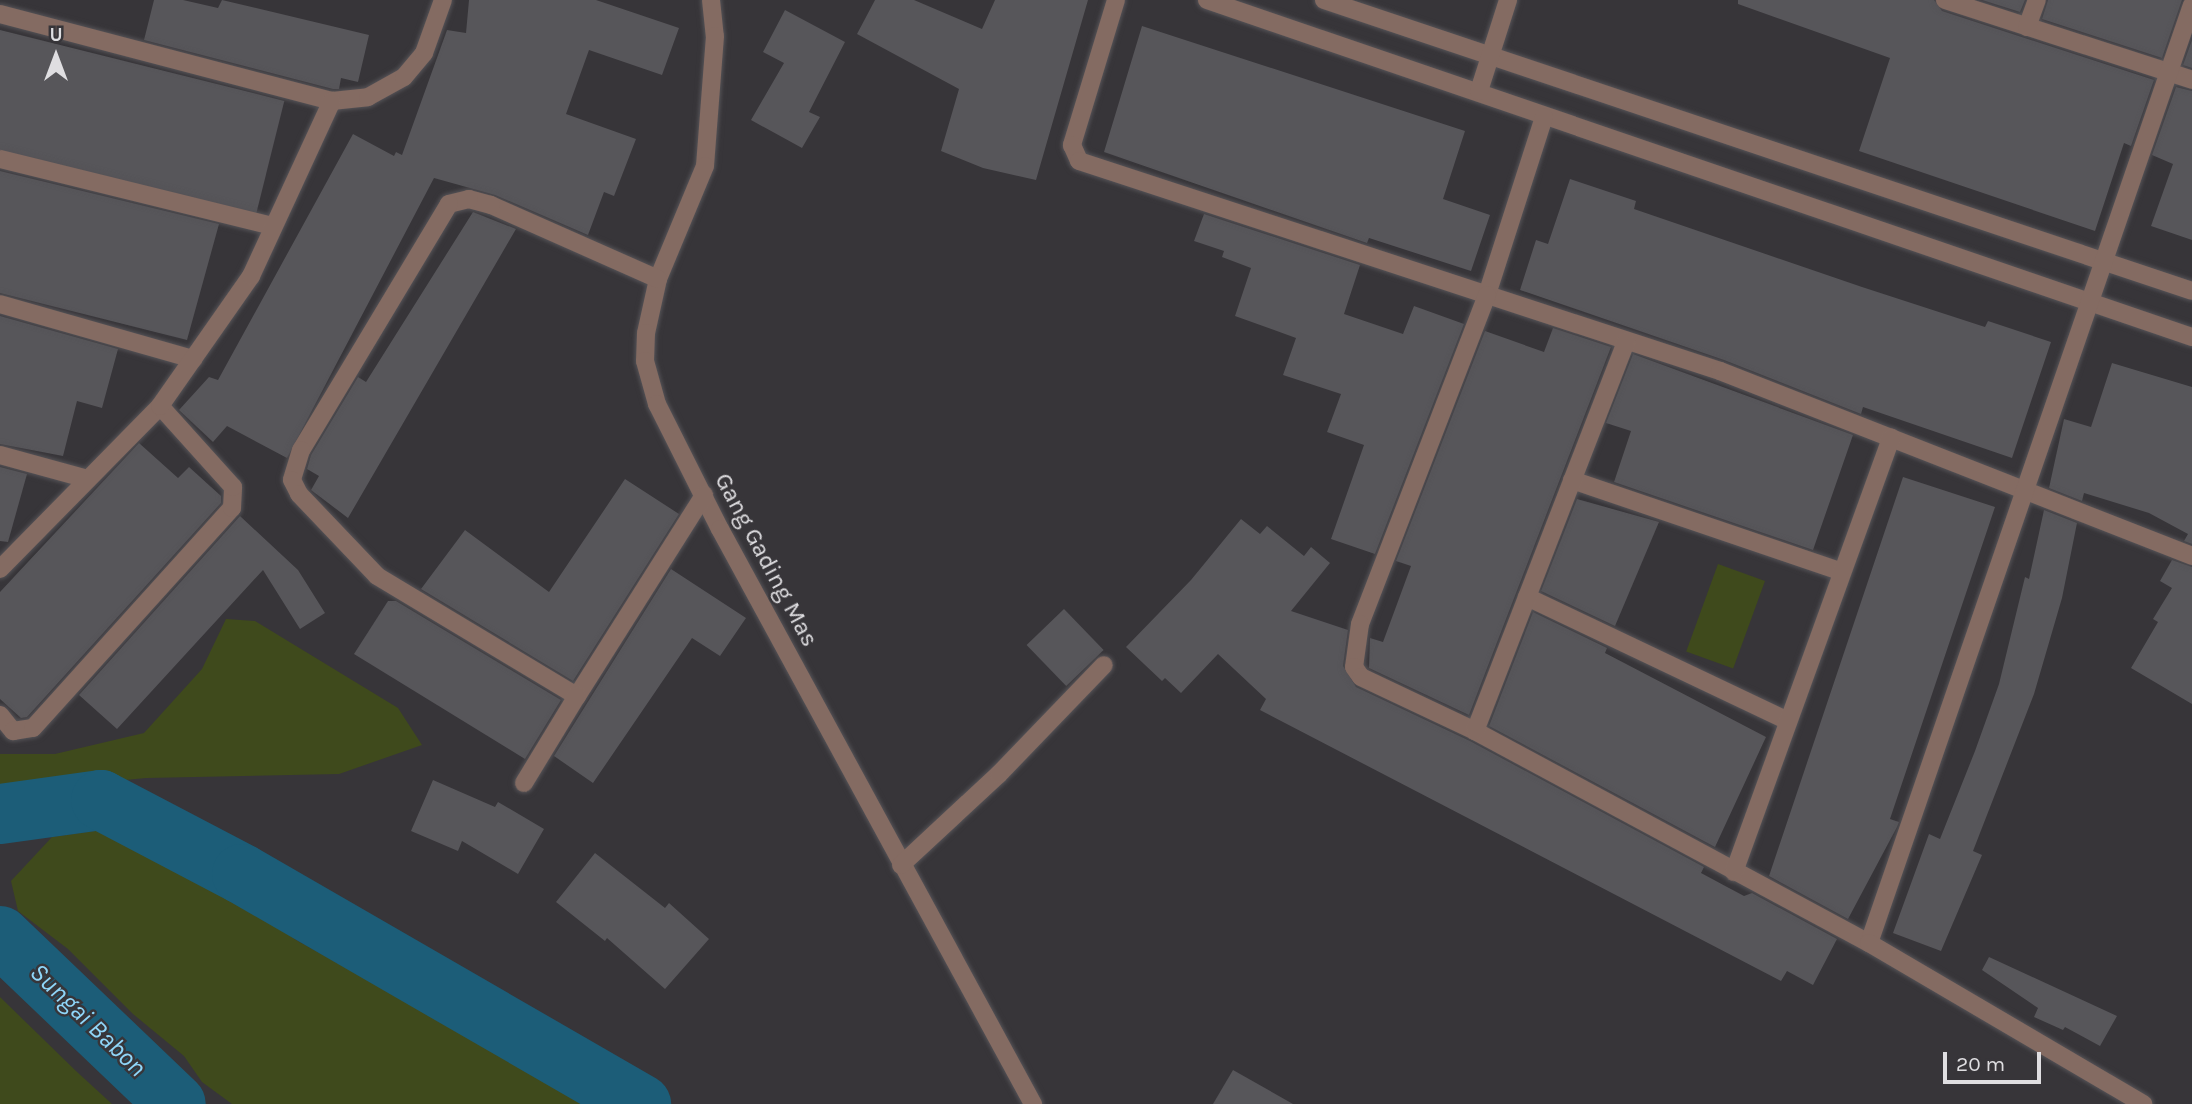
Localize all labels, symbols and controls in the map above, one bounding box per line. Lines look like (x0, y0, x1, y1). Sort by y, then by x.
north arrow (21, 21, 91, 91)
text: U (49, 24, 63, 46)
street label: Gang Gading Mas (708, 468, 824, 652)
water label: Sungai Babon (23, 957, 153, 1083)
scale bar (1947, 1038, 2045, 1082)
text: 20 m (1956, 1052, 2005, 1076)

